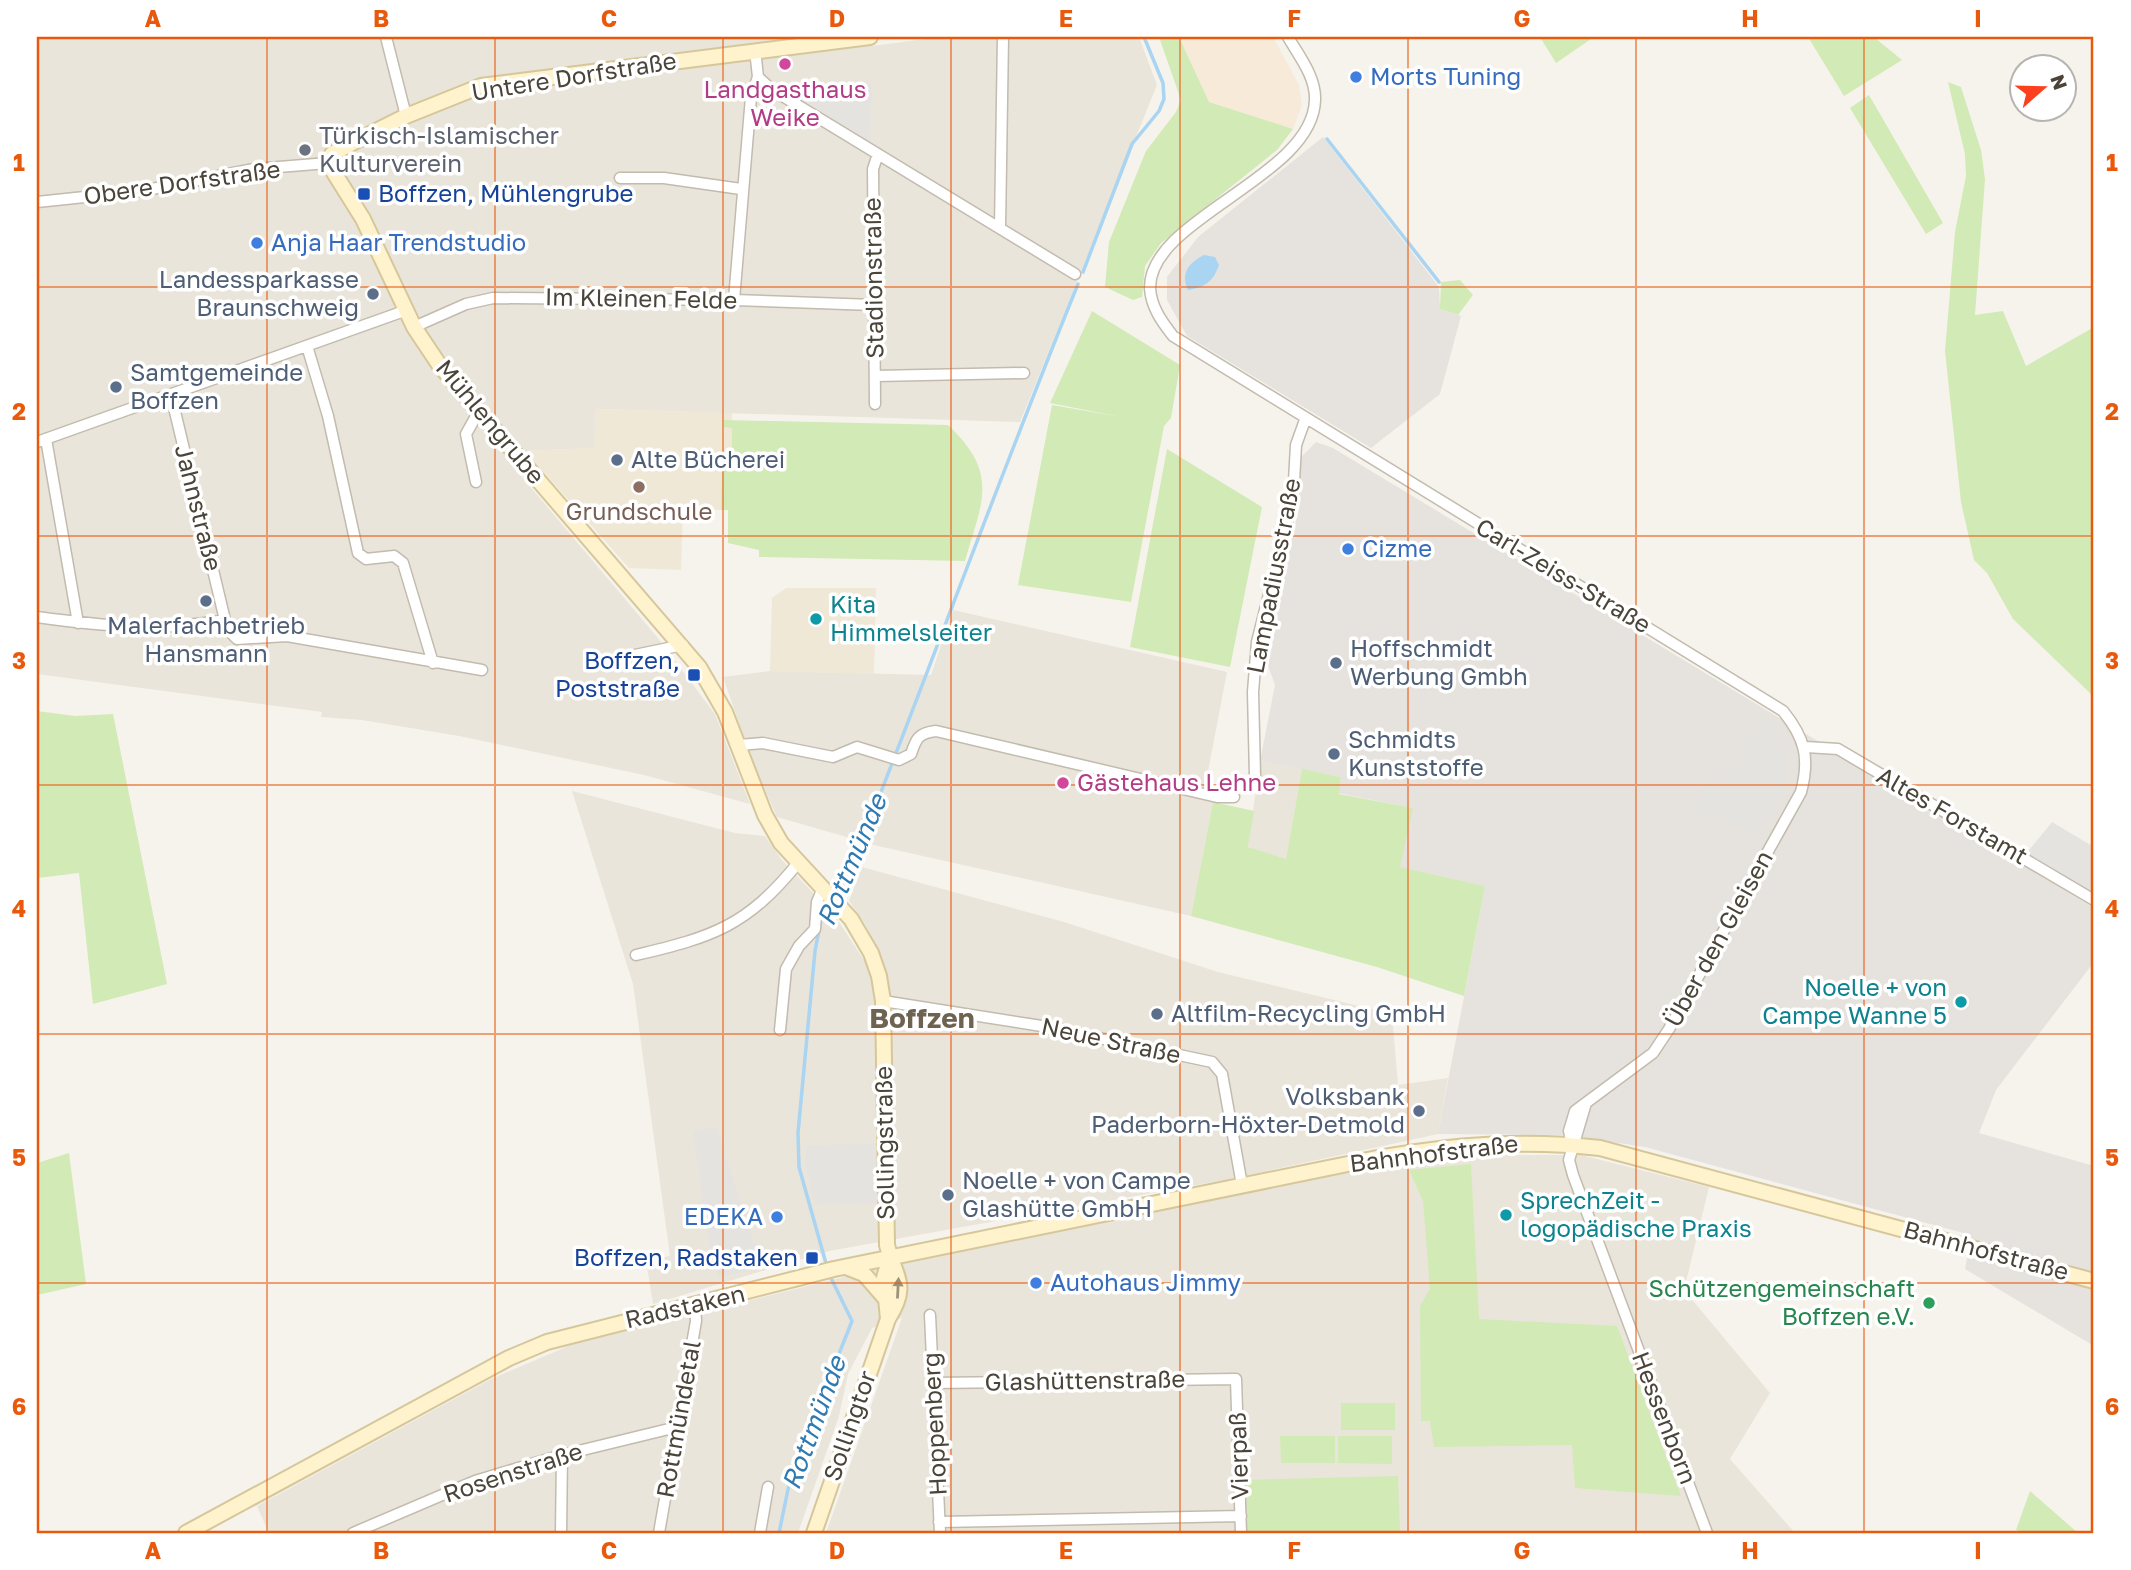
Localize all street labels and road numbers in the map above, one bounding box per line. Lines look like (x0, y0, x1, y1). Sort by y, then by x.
street label: Untere Dorfstraße (469, 45, 678, 106)
street label: Obere Dorfstraße (82, 153, 282, 210)
street label: Stadionstraße (857, 197, 888, 359)
street label: Im Kleinen Felde (545, 281, 737, 314)
street label: Mühlengrube (431, 353, 552, 489)
street label: Jahnstraße (170, 441, 229, 574)
street label: Lampadiusstraße (1239, 476, 1306, 676)
street label: Carl-Zeiss-Straße (1471, 511, 1656, 638)
street label: Altes Forstamt (1872, 760, 2033, 870)
street label: Über den Gleisen (1657, 845, 1778, 1032)
street label: Neue Straße (1039, 1011, 1184, 1068)
street label: Sollingstraße (868, 1066, 899, 1220)
street label: Bahnhofstraße (1348, 1128, 1520, 1177)
street label: Bahnhofstraße (1901, 1214, 2072, 1286)
street label: Radstaken (622, 1278, 747, 1333)
street label: Rottmündetal (649, 1338, 706, 1500)
street label: Hessenborn (1627, 1347, 1704, 1488)
street label: Hoppenberg (915, 1352, 952, 1496)
street label: Glashüttenstraße (984, 1363, 1186, 1396)
street label: Sollingtor (816, 1367, 881, 1484)
street label: Vierpaß (1221, 1412, 1254, 1501)
street label: Rosenstraße (439, 1435, 586, 1508)

